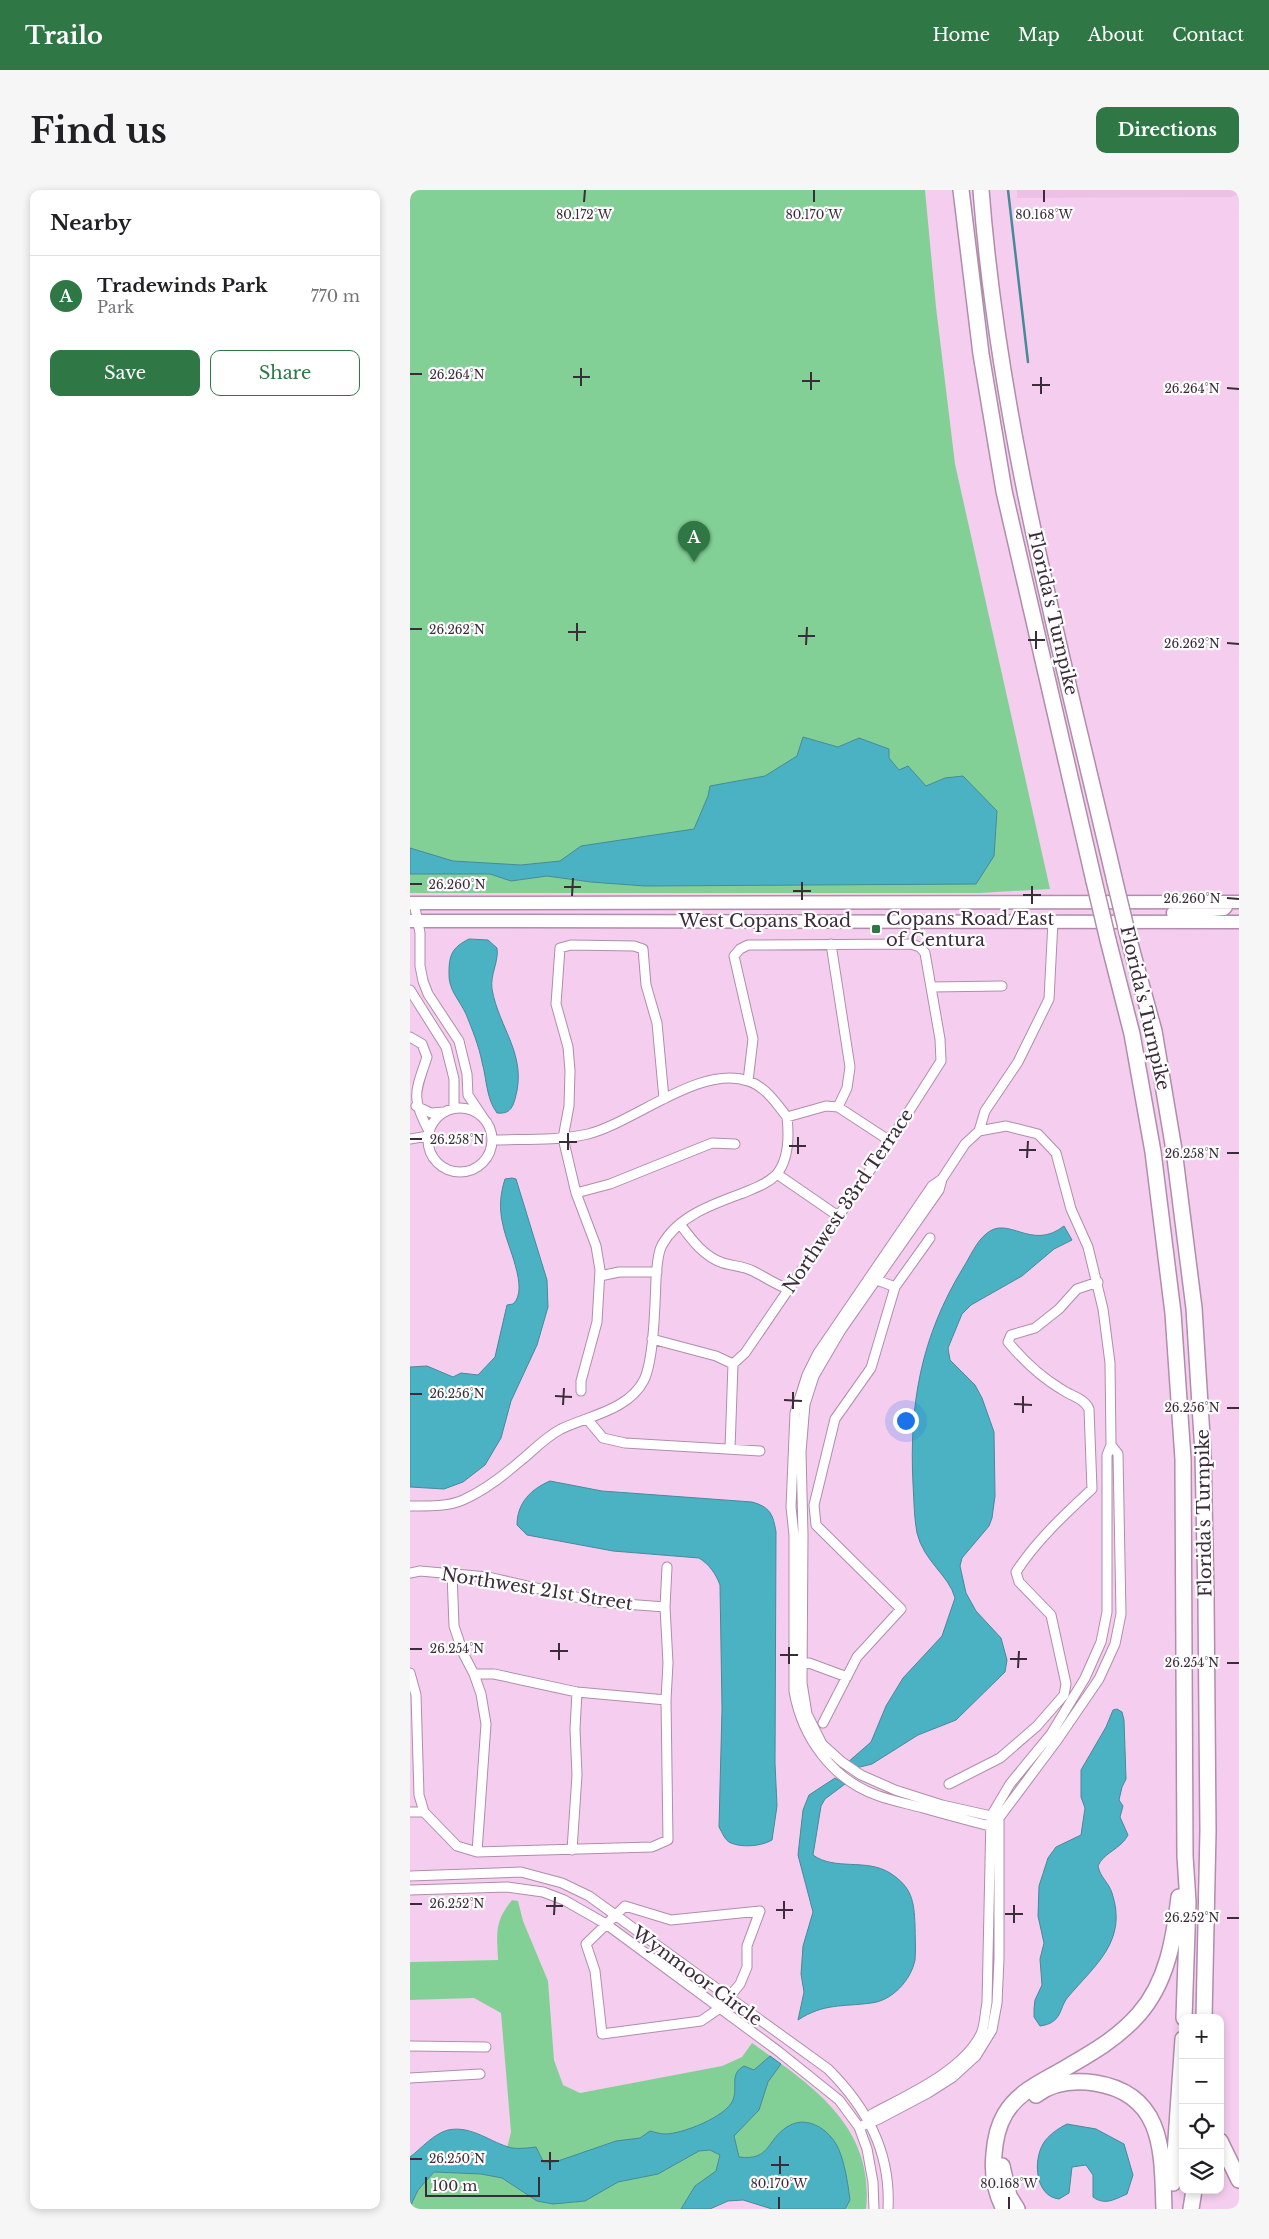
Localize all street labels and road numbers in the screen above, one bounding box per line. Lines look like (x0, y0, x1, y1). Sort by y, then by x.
street label: Florida's Turnpike (1023, 529, 1083, 697)
street label: West Copans Road (678, 910, 851, 932)
street label: Florida's Turnpike (1115, 924, 1175, 1092)
street label: Northwest 33rd Terrace (778, 1105, 918, 1297)
street label: Florida's Turnpike (1192, 1429, 1216, 1597)
street label: Northwest 21st Street (440, 1563, 635, 1615)
street label: Wynmoor Circle (627, 1921, 766, 2031)

